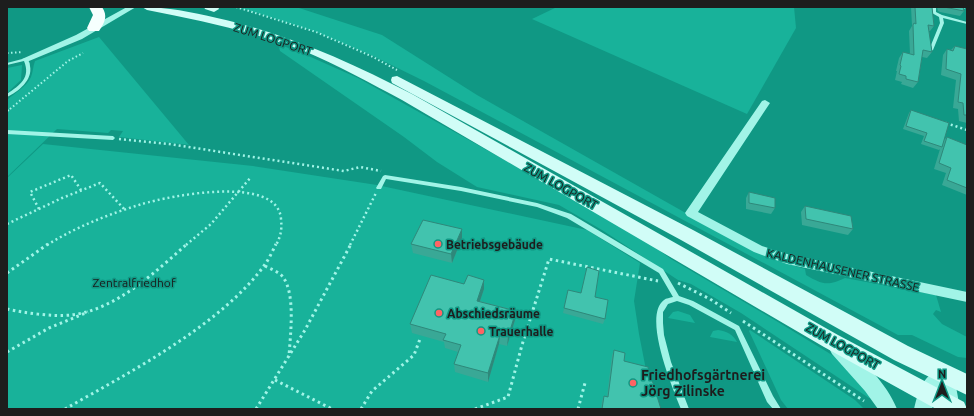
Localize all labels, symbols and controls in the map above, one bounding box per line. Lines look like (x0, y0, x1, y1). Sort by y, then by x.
street label: ZUM LOGPORT (232, 20, 314, 58)
street label: ZUM LOGPORT (522, 160, 600, 212)
place label: Betriebsgebäude (446, 238, 543, 251)
marker: Betriebsgebäude (433, 239, 443, 249)
street label: KALDENHAUSENER STRASSE (765, 246, 921, 294)
park label: Zentralfriedhof (93, 276, 176, 289)
place label: Abschiedsräume (447, 307, 540, 320)
marker: Abschiedsräume (434, 308, 444, 318)
street label: ZUM LOGPORT (804, 320, 882, 372)
place label: Trauerhalle (489, 325, 554, 338)
marker: Trauerhalle (476, 326, 486, 336)
north arrow (922, 364, 962, 404)
place label: Friedhofsgärtnerei Jörg Zilinske (641, 367, 765, 399)
text: N (938, 368, 946, 380)
marker: Friedhofsgärtnerei Jörg Zilinske (628, 378, 638, 388)

